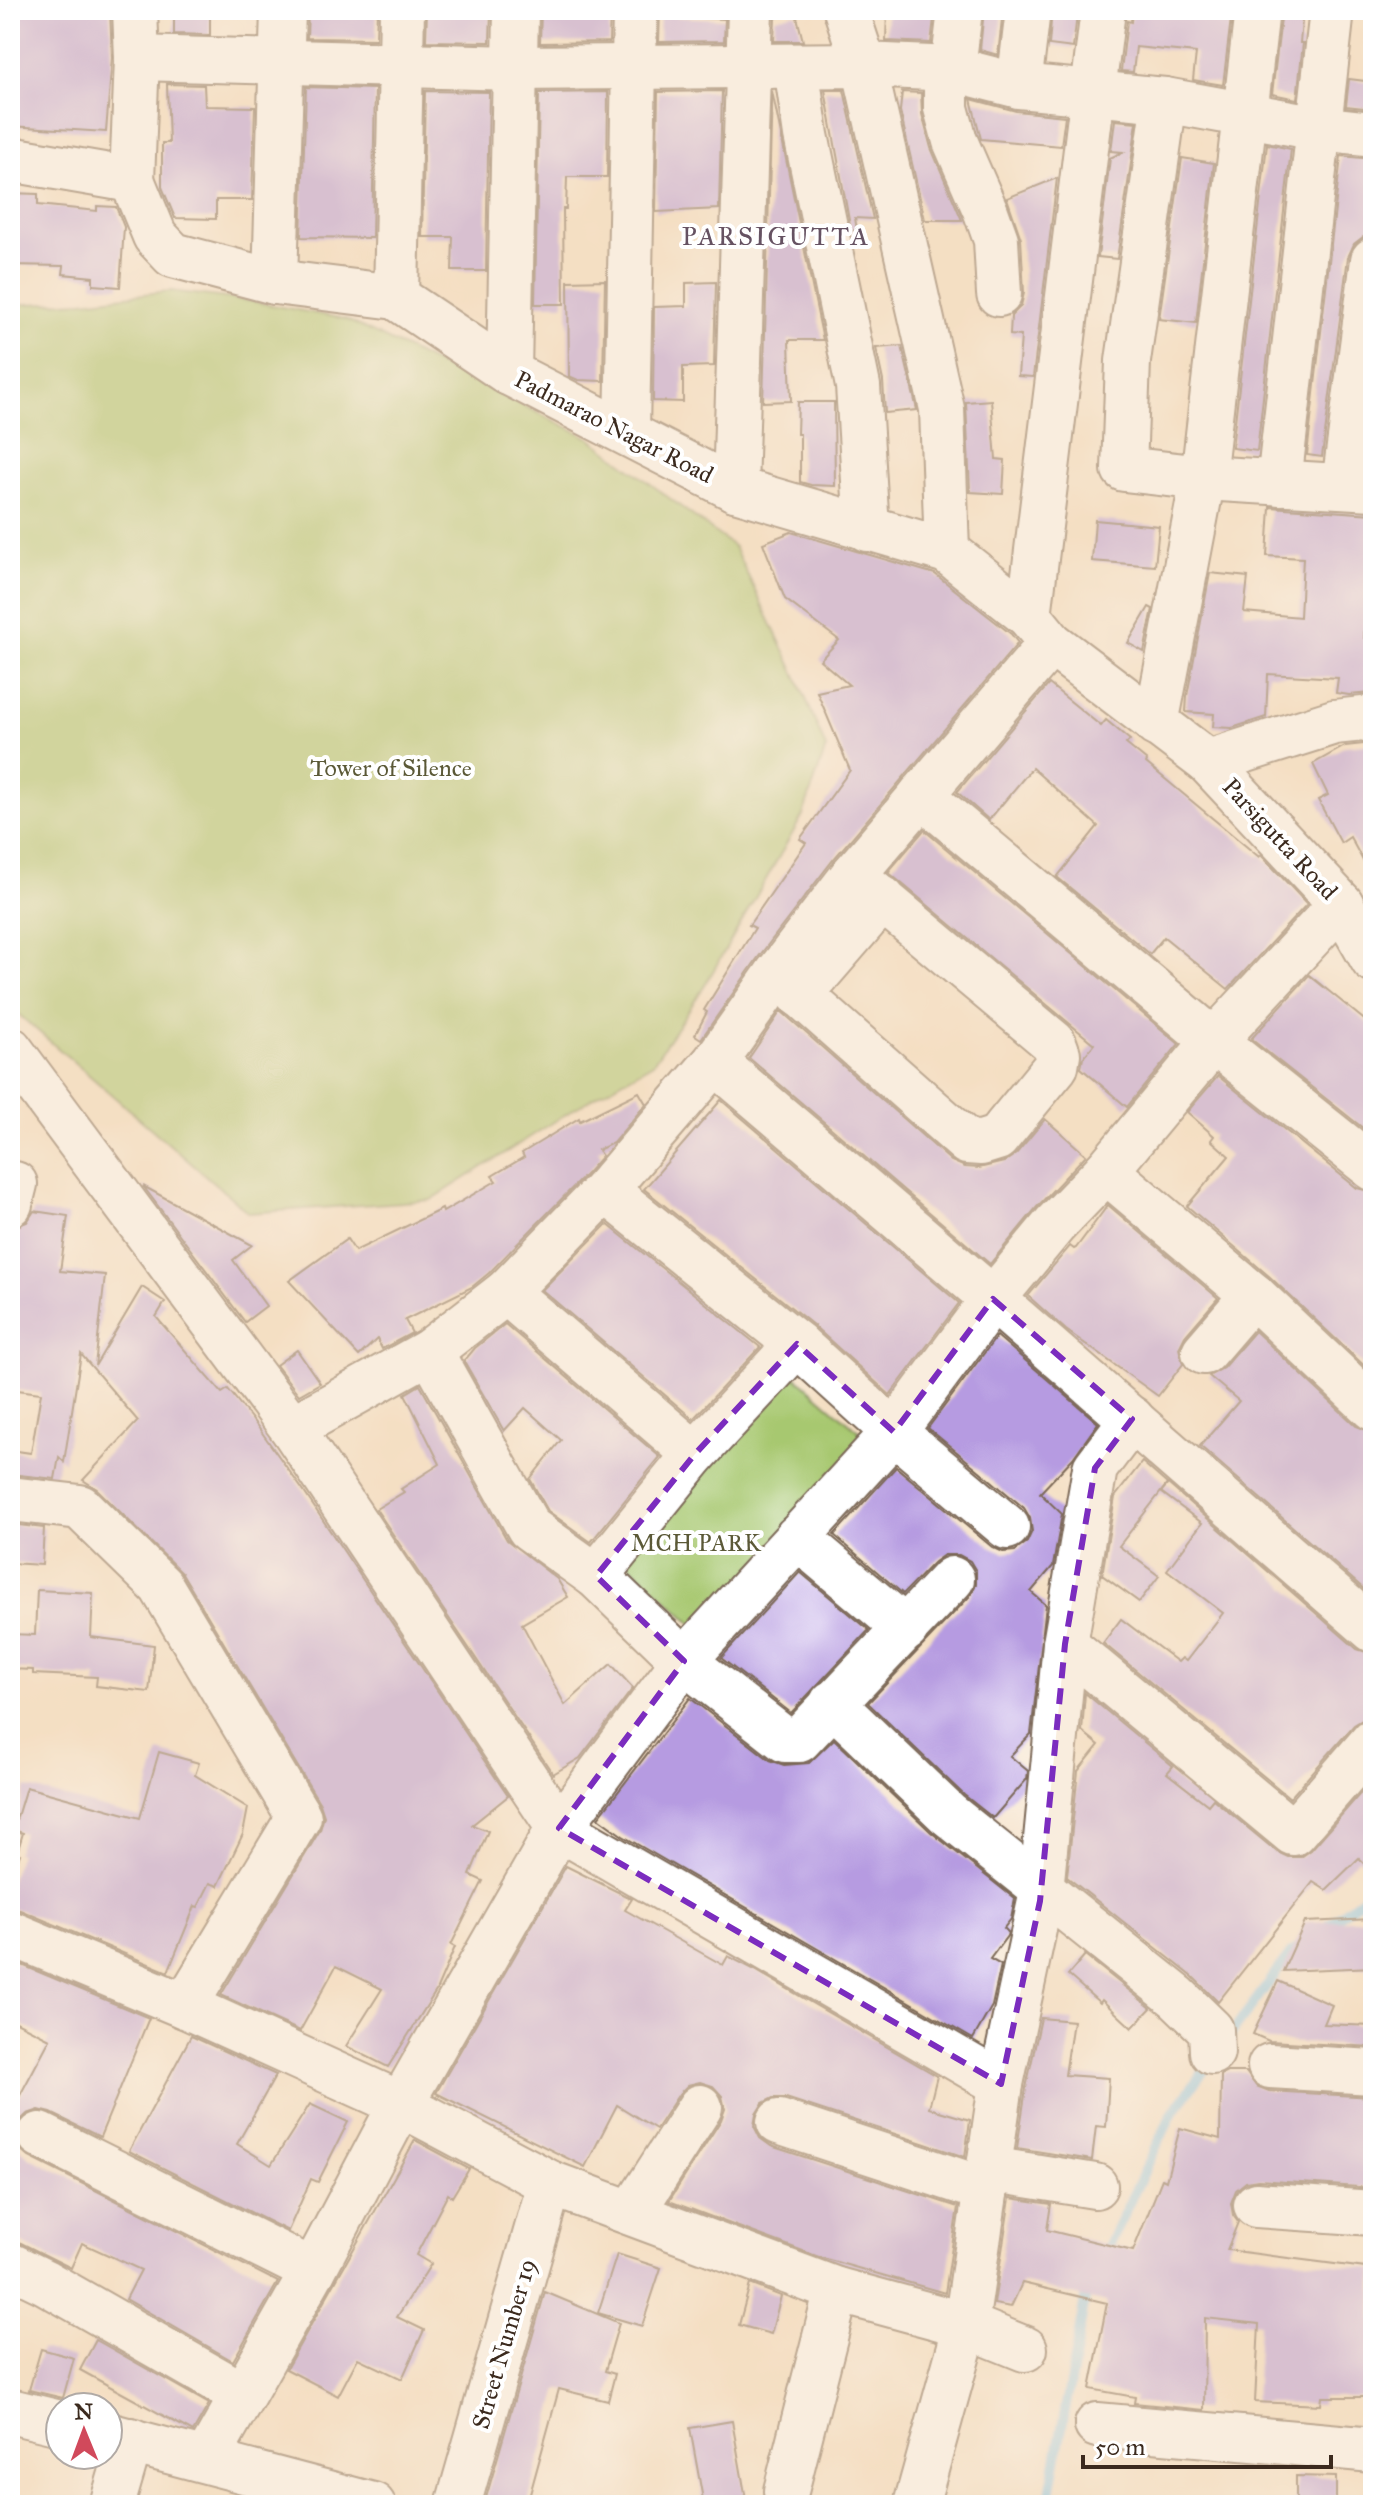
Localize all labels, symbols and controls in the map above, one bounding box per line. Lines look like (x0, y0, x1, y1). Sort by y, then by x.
district label: PARSIGUTTA (682, 220, 870, 252)
street label: Padmarao Nagar Road (510, 364, 718, 490)
park label: Tower of Silence (310, 753, 472, 783)
street label: Parsigutta Road (1216, 772, 1344, 906)
park label: MCH PARK (631, 1528, 762, 1558)
street label: Street Number 19 (465, 2255, 543, 2433)
north arrow (44, 2391, 124, 2471)
text: N (74, 2398, 94, 2425)
scale bar (1083, 2419, 1331, 2469)
text: 50 m (1095, 2432, 1145, 2462)

